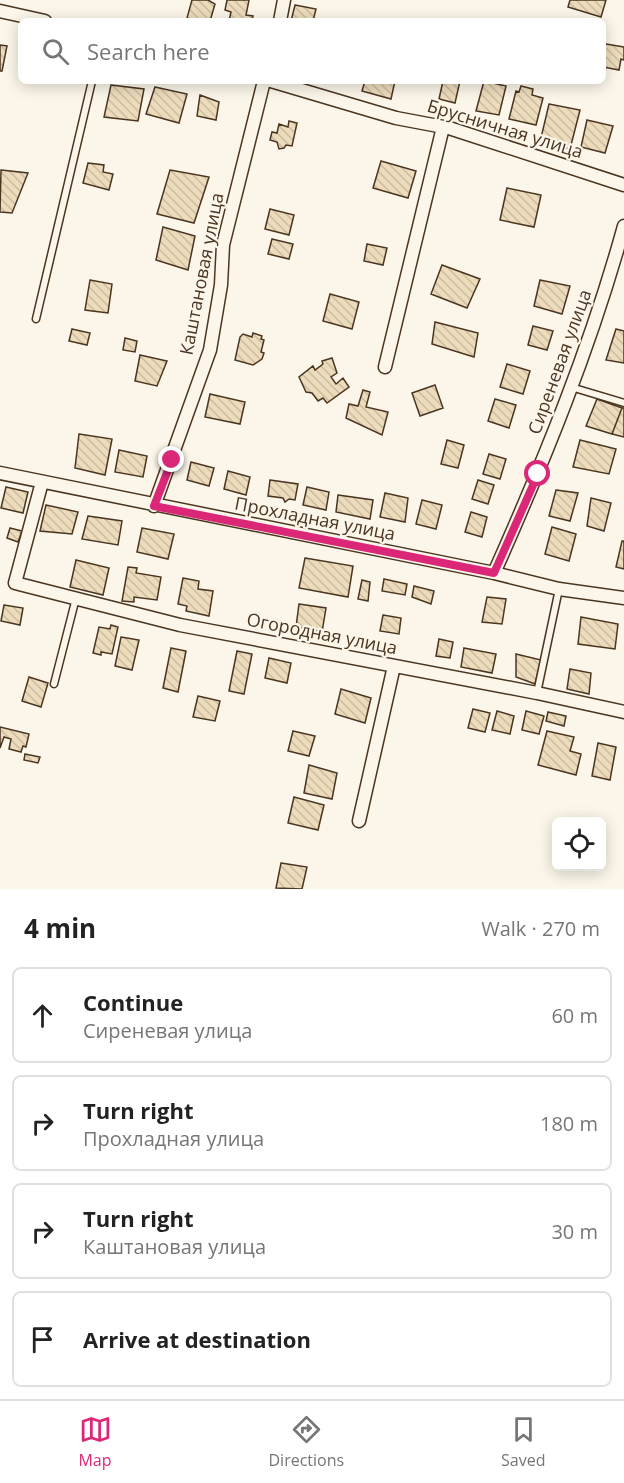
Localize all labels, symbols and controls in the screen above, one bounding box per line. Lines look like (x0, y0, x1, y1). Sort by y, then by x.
search box (18, 18, 606, 84)
icon: search (39, 35, 72, 68)
text: Search here (87, 36, 210, 66)
street label: Брусничная улица (425, 93, 586, 163)
street label: Каштановая улица (174, 191, 229, 357)
street label: Сиреневая улица (522, 286, 596, 437)
route end (158, 446, 184, 472)
route start (524, 460, 550, 486)
street label: Прохладная улица (233, 491, 398, 545)
street label: Огородная улица (245, 607, 399, 659)
map controls (552, 817, 606, 871)
button: locate (552, 817, 606, 871)
text: 4 min (24, 910, 96, 946)
text: Walk · 270 m (481, 915, 600, 942)
text: Continue (83, 987, 183, 1017)
icon: ahead (26, 999, 59, 1032)
text: 60 m (551, 1002, 598, 1029)
text: Сиреневая улица (83, 1017, 252, 1044)
text: Turn right (83, 1095, 194, 1125)
icon: right (26, 1107, 59, 1140)
text: 180 m (540, 1110, 598, 1137)
text: Прохладная улица (83, 1125, 264, 1152)
text: Turn right (83, 1203, 194, 1233)
icon: right (26, 1215, 59, 1248)
text: 30 m (551, 1218, 598, 1245)
text: Каштановая улица (83, 1233, 266, 1260)
icon: arrive (26, 1323, 59, 1356)
text: Arrive at destination (83, 1324, 311, 1354)
tab: Map (78, 1413, 112, 1471)
tab: Directions (268, 1413, 344, 1471)
tab: Saved (501, 1413, 546, 1471)

